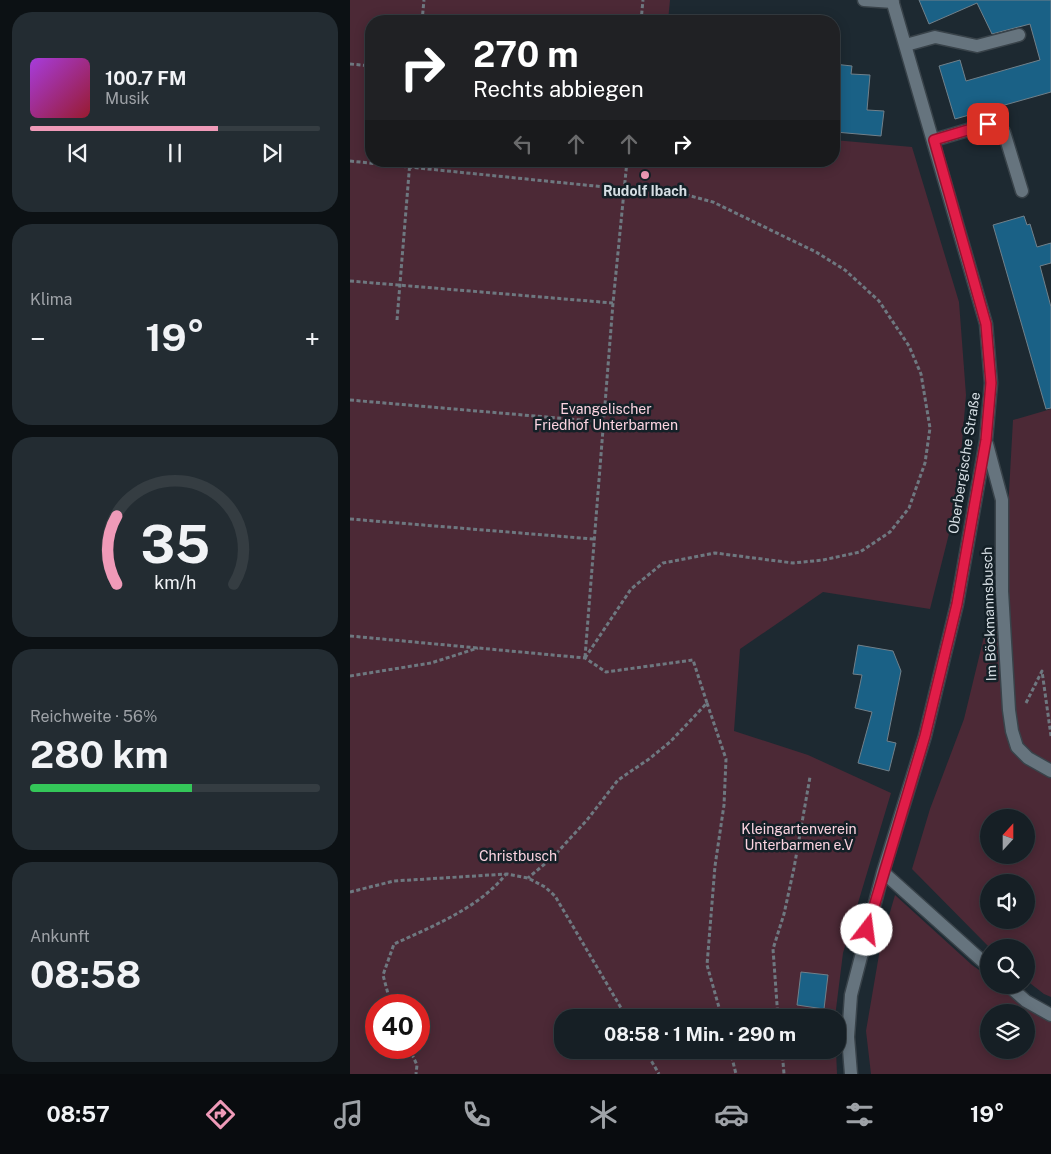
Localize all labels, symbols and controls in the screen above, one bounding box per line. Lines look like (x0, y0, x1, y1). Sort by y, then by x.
text: 270 m (473, 34, 579, 75)
icon: right (390, 35, 455, 100)
text: 100.7 FM (105, 67, 186, 89)
text: Rechts abbiegen (473, 76, 644, 102)
text: Musik (105, 89, 150, 108)
pin (967, 103, 1009, 145)
icon: arrive (974, 110, 1002, 138)
icon: left (509, 130, 537, 158)
icon: ahead (562, 130, 590, 158)
icon: ahead (615, 130, 643, 158)
icon: right (668, 130, 696, 158)
icon: previous (64, 139, 92, 167)
icon: pause (161, 139, 189, 167)
icon: next (258, 139, 286, 167)
marker: Rudolf Ibach (639, 169, 651, 181)
place label: Rudolf Ibach (603, 183, 687, 199)
text: Klima (30, 290, 72, 309)
text: 19° (145, 315, 205, 360)
text: − (30, 322, 46, 355)
text: + (304, 322, 320, 355)
street label: Oberbergische Straße (945, 391, 983, 535)
park label: Evangelischer Friedhof Unterbarmen (534, 401, 678, 433)
text: 35 (140, 514, 210, 575)
street label: Im Böckmannsbusch (979, 547, 999, 681)
text: km/h (154, 572, 196, 593)
text: Reichweite · 56% (30, 707, 157, 726)
text: 280 km (30, 732, 169, 777)
north arrow (980, 809, 1035, 864)
map controls (980, 809, 1035, 1059)
park label: Kleingartenverein Unterbarmen e.V (741, 821, 857, 853)
park label: Christbusch (479, 848, 557, 864)
button: sound (980, 874, 1035, 929)
position arrow (840, 903, 892, 955)
text: Ankunft (30, 927, 90, 946)
button: search (980, 939, 1035, 994)
text: 08:58 (30, 952, 141, 997)
speed limit sign: 40 (365, 994, 430, 1059)
button: layers (980, 1004, 1035, 1059)
text: 08:58 · 1 Min. · 290 m (604, 1023, 796, 1045)
icon: directions (203, 1097, 238, 1132)
icon: music (331, 1097, 366, 1132)
icon: phone (459, 1097, 494, 1132)
icon: climate (586, 1097, 621, 1132)
icon: car (714, 1097, 749, 1132)
icon: filters (842, 1097, 877, 1132)
text: 08:57 (46, 1101, 110, 1127)
text: 19° (970, 1101, 1004, 1127)

